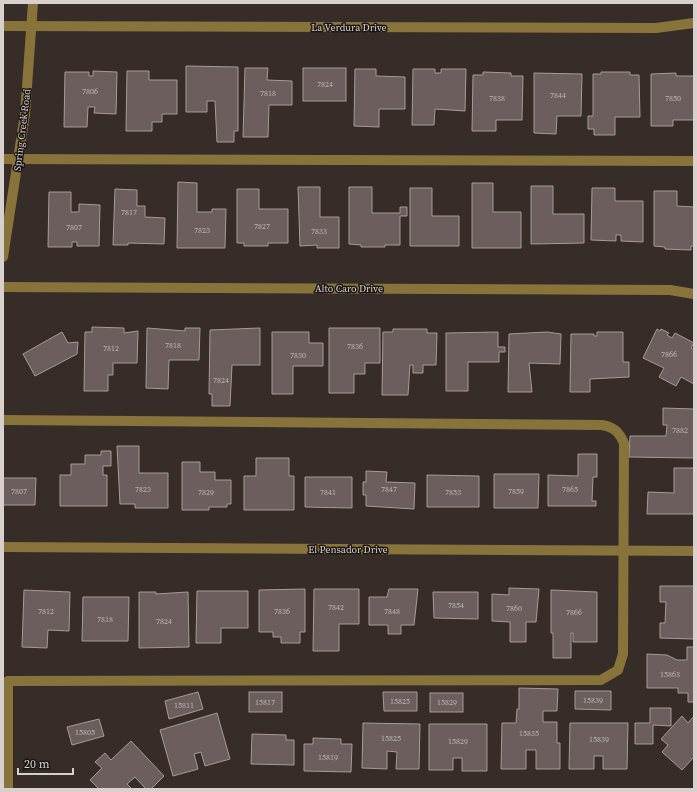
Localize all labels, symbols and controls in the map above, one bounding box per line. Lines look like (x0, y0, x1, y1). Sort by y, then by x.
street label: La Verdura Drive (311, 21, 387, 34)
house number: 7824 (317, 79, 333, 90)
house number: 7806 (82, 86, 98, 97)
street label: Spring Creek Road (11, 88, 34, 172)
house number: 7818 (260, 88, 276, 99)
house number: 7844 (550, 90, 566, 101)
house number: 7838 (489, 93, 505, 104)
house number: 7850 (665, 93, 681, 104)
house number: 7817 (121, 207, 137, 218)
house number: 7827 (254, 221, 270, 232)
house number: 7807 (66, 222, 82, 233)
house number: 7823 (194, 225, 210, 236)
house number: 7833 (311, 226, 327, 237)
street label: Alto Caro Drive (315, 282, 383, 295)
house number: 7818 (165, 340, 181, 351)
house number: 7836 (347, 341, 363, 352)
house number: 7812 (103, 343, 119, 354)
house number: 7866 (661, 349, 677, 360)
house number: 7830 (290, 350, 306, 361)
house number: 7824 (213, 375, 229, 386)
house number: 7882 (672, 425, 688, 436)
house number: 7823 (135, 484, 151, 495)
house number: 7847 (381, 484, 397, 495)
house number: 7865 (562, 484, 578, 495)
house number: 7807 (11, 486, 27, 497)
house number: 7859 (508, 486, 524, 497)
house number: 7829 (198, 487, 214, 498)
house number: 7841 (320, 487, 336, 498)
house number: 7853 (445, 487, 461, 498)
street label: El Pensador Drive (308, 543, 388, 556)
house number: 7854 (448, 600, 464, 611)
house number: 7842 (328, 602, 344, 613)
house number: 7860 (506, 603, 522, 614)
house number: 7812 (38, 606, 54, 617)
house number: 7836 (274, 606, 290, 617)
house number: 7848 (384, 606, 400, 617)
house number: 7866 (566, 607, 582, 618)
house number: 7818 (97, 614, 113, 625)
house number: 7824 (156, 616, 172, 627)
house number: 15863 (660, 669, 680, 680)
house number: 15839 (583, 695, 603, 706)
house number: 15825 (390, 696, 410, 707)
house number: 15817 (255, 697, 275, 708)
house number: 15829 (437, 697, 457, 708)
house number: 15811 (174, 700, 194, 711)
house number: 15805 (75, 727, 95, 738)
house number: 15835 (519, 728, 539, 739)
house number: 15825 (381, 733, 401, 744)
house number: 15839 (589, 734, 609, 745)
house number: 15829 (448, 736, 468, 747)
scale bar (18, 750, 73, 776)
house number: 15819 (318, 752, 338, 763)
text: 20 m (24, 756, 50, 772)

